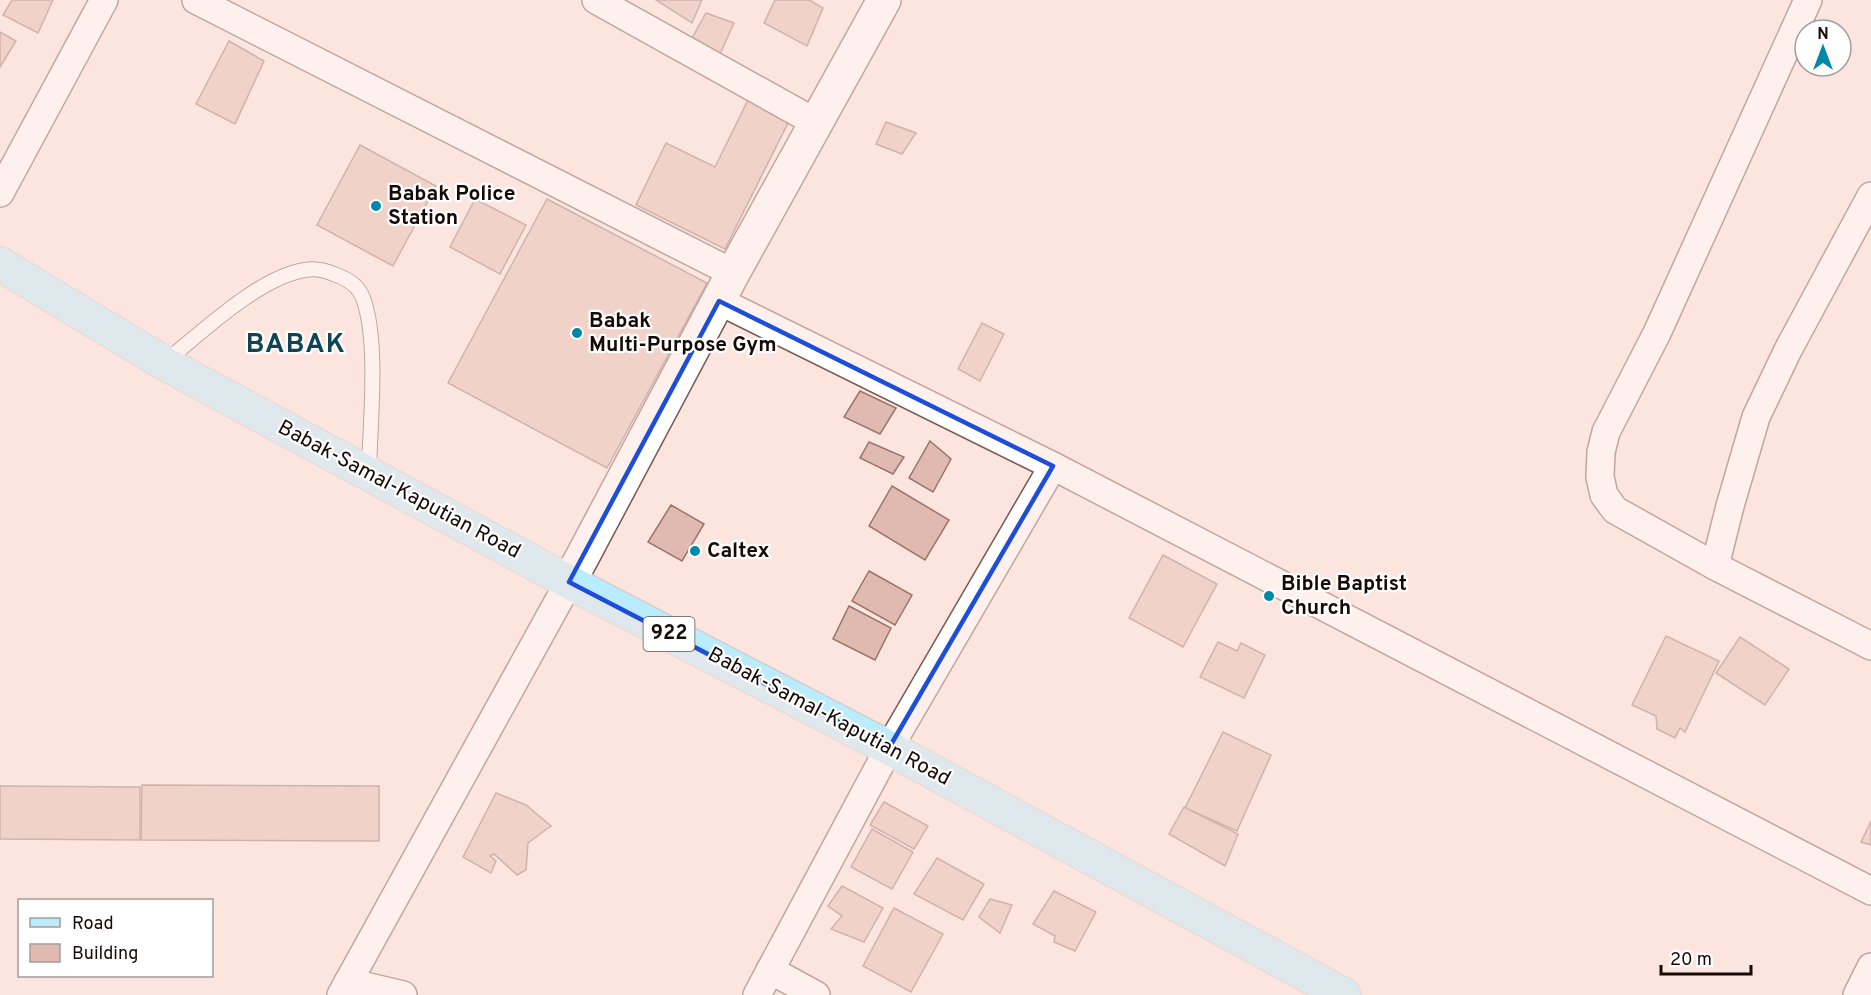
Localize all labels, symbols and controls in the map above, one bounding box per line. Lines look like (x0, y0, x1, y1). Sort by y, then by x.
north arrow (1793, 18, 1853, 78)
text: N (1817, 25, 1829, 45)
place label: Babak Police Station (388, 181, 515, 232)
marker: Babak Police Station (369, 199, 383, 213)
place label: Babak Multi-Purpose Gym (589, 308, 777, 359)
marker: Babak Multi-Purpose Gym (570, 326, 584, 340)
district label: BABAK (246, 328, 346, 362)
street label: Babak-Samal-Kaputian Road (273, 414, 525, 566)
place label: Caltex (707, 538, 770, 565)
marker: Caltex (688, 544, 702, 558)
place label: Bible Baptist Church (1281, 571, 1407, 622)
marker: Bible Baptist Church (1262, 589, 1276, 603)
road number: 922 (644, 617, 694, 651)
street label: Babak-Samal-Kaputian Road (703, 641, 955, 793)
legend (18, 899, 213, 977)
text: Road (72, 913, 114, 936)
scale bar (1661, 938, 1751, 976)
text: Building (72, 943, 138, 966)
text: 20 m (1670, 949, 1712, 972)

